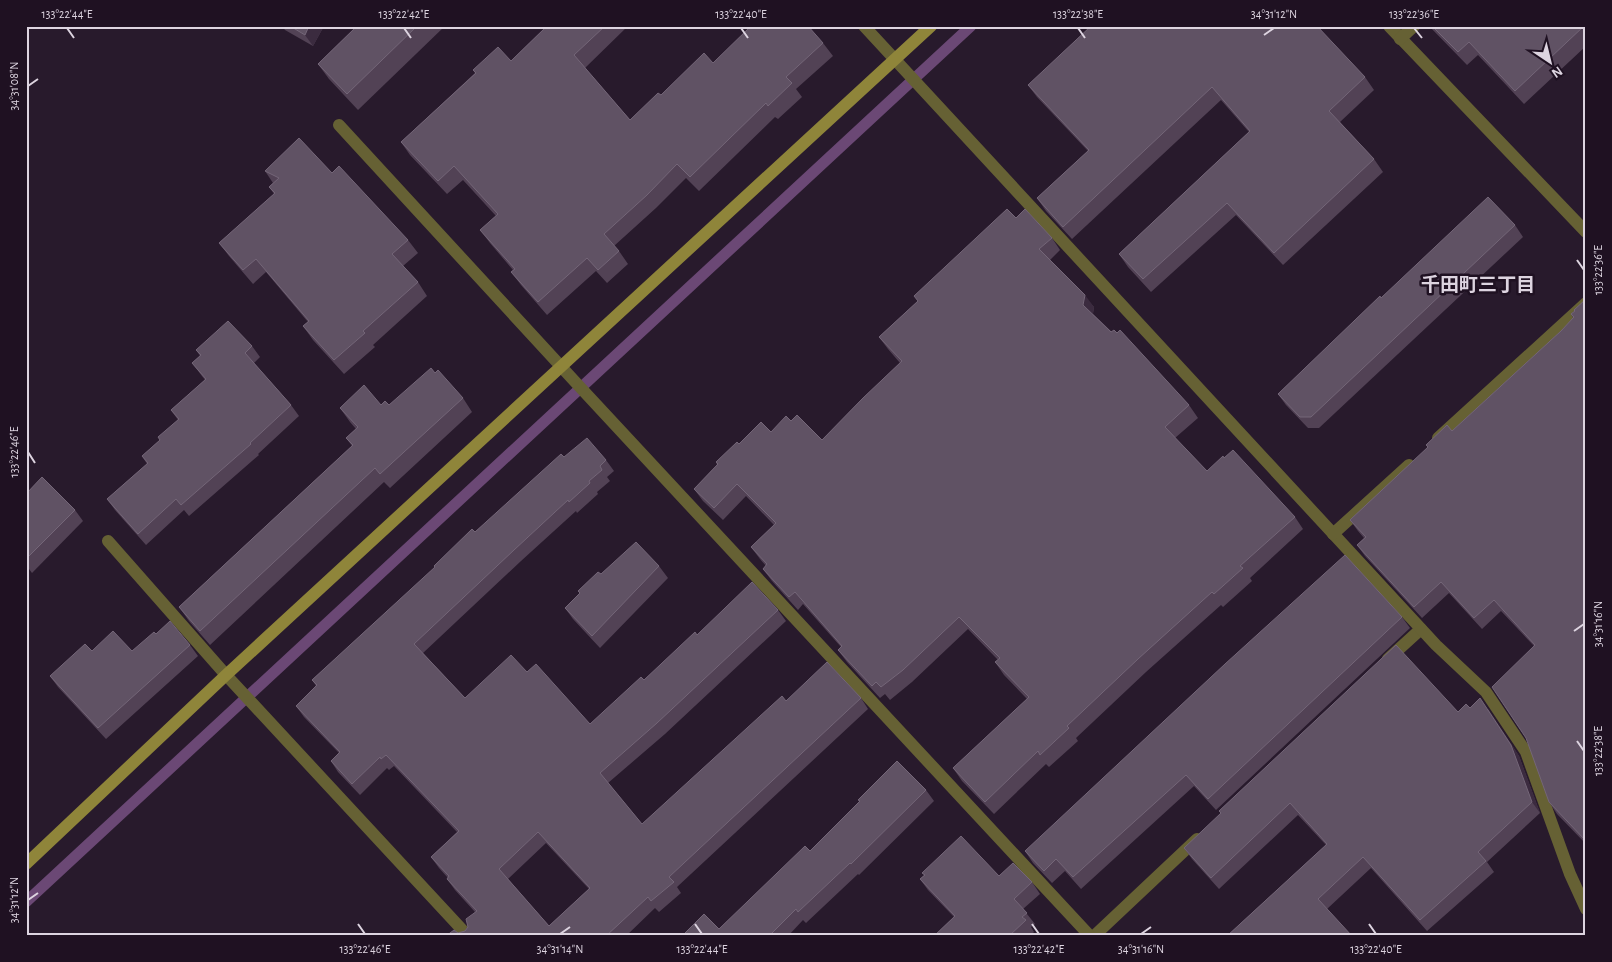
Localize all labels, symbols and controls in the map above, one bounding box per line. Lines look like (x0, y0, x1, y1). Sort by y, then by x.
text: 133°22'44"E (41, 8, 93, 20)
text: 133°22'42"E (379, 8, 430, 20)
text: 133°22'40"E (715, 8, 767, 20)
text: 133°22'38"E (1053, 8, 1103, 20)
text: 34°31'12"N (1251, 8, 1297, 20)
text: 133°22'36"E (1389, 8, 1439, 20)
north arrow (1524, 38, 1574, 88)
text: 34°31'08"N (8, 62, 20, 110)
text: N (1549, 63, 1565, 80)
text: 133°22'36"E (1592, 245, 1604, 295)
district label: 千田町三丁目 (1421, 274, 1535, 295)
text: 133°22'46"E (8, 426, 20, 478)
text: 34°31'16"N (1592, 601, 1604, 647)
text: 133°22'38"E (1592, 726, 1604, 776)
text: 34°31'12"N (8, 877, 20, 923)
text: 133°22'46"E (339, 943, 391, 955)
text: 34°31'14"N (537, 943, 583, 955)
text: 133°22'44"E (676, 943, 728, 955)
text: 133°22'42"E (1014, 943, 1065, 955)
text: 34°31'16"N (1118, 943, 1164, 955)
text: 133°22'40"E (1350, 943, 1402, 955)

